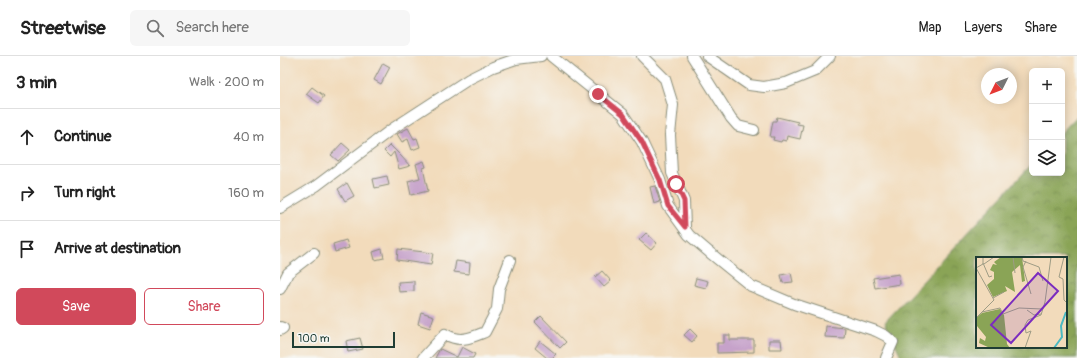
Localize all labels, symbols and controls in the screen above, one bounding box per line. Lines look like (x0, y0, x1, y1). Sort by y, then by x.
search box (130, 10, 410, 46)
text: Streetwise (20, 16, 106, 40)
icon: search (144, 17, 166, 39)
text: Search here (176, 18, 249, 37)
text: Map (919, 19, 942, 36)
text: Layers (964, 19, 1002, 36)
text: Share (1024, 19, 1057, 36)
north arrow (981, 68, 1017, 104)
map controls (1029, 68, 1065, 176)
button: + (1029, 68, 1065, 104)
text: 3 min (16, 72, 57, 93)
text: Walk · 200 m (189, 74, 264, 90)
route end (589, 85, 607, 103)
button: − (1029, 104, 1065, 140)
icon: ahead (16, 126, 38, 148)
text: Continue (54, 127, 112, 146)
text: 40 m (233, 129, 264, 145)
button: layers (1029, 140, 1065, 176)
route start (667, 175, 685, 193)
icon: right (16, 182, 38, 204)
text: Turn right (54, 183, 115, 202)
text: 160 m (228, 185, 264, 201)
icon: arrive (16, 238, 38, 260)
text: Arrive at destination (54, 239, 181, 258)
inset map (976, 257, 1067, 348)
button: Save (16, 288, 136, 325)
button: Share (144, 288, 264, 325)
scale bar (292, 330, 395, 349)
text: 100 m (298, 332, 329, 345)

